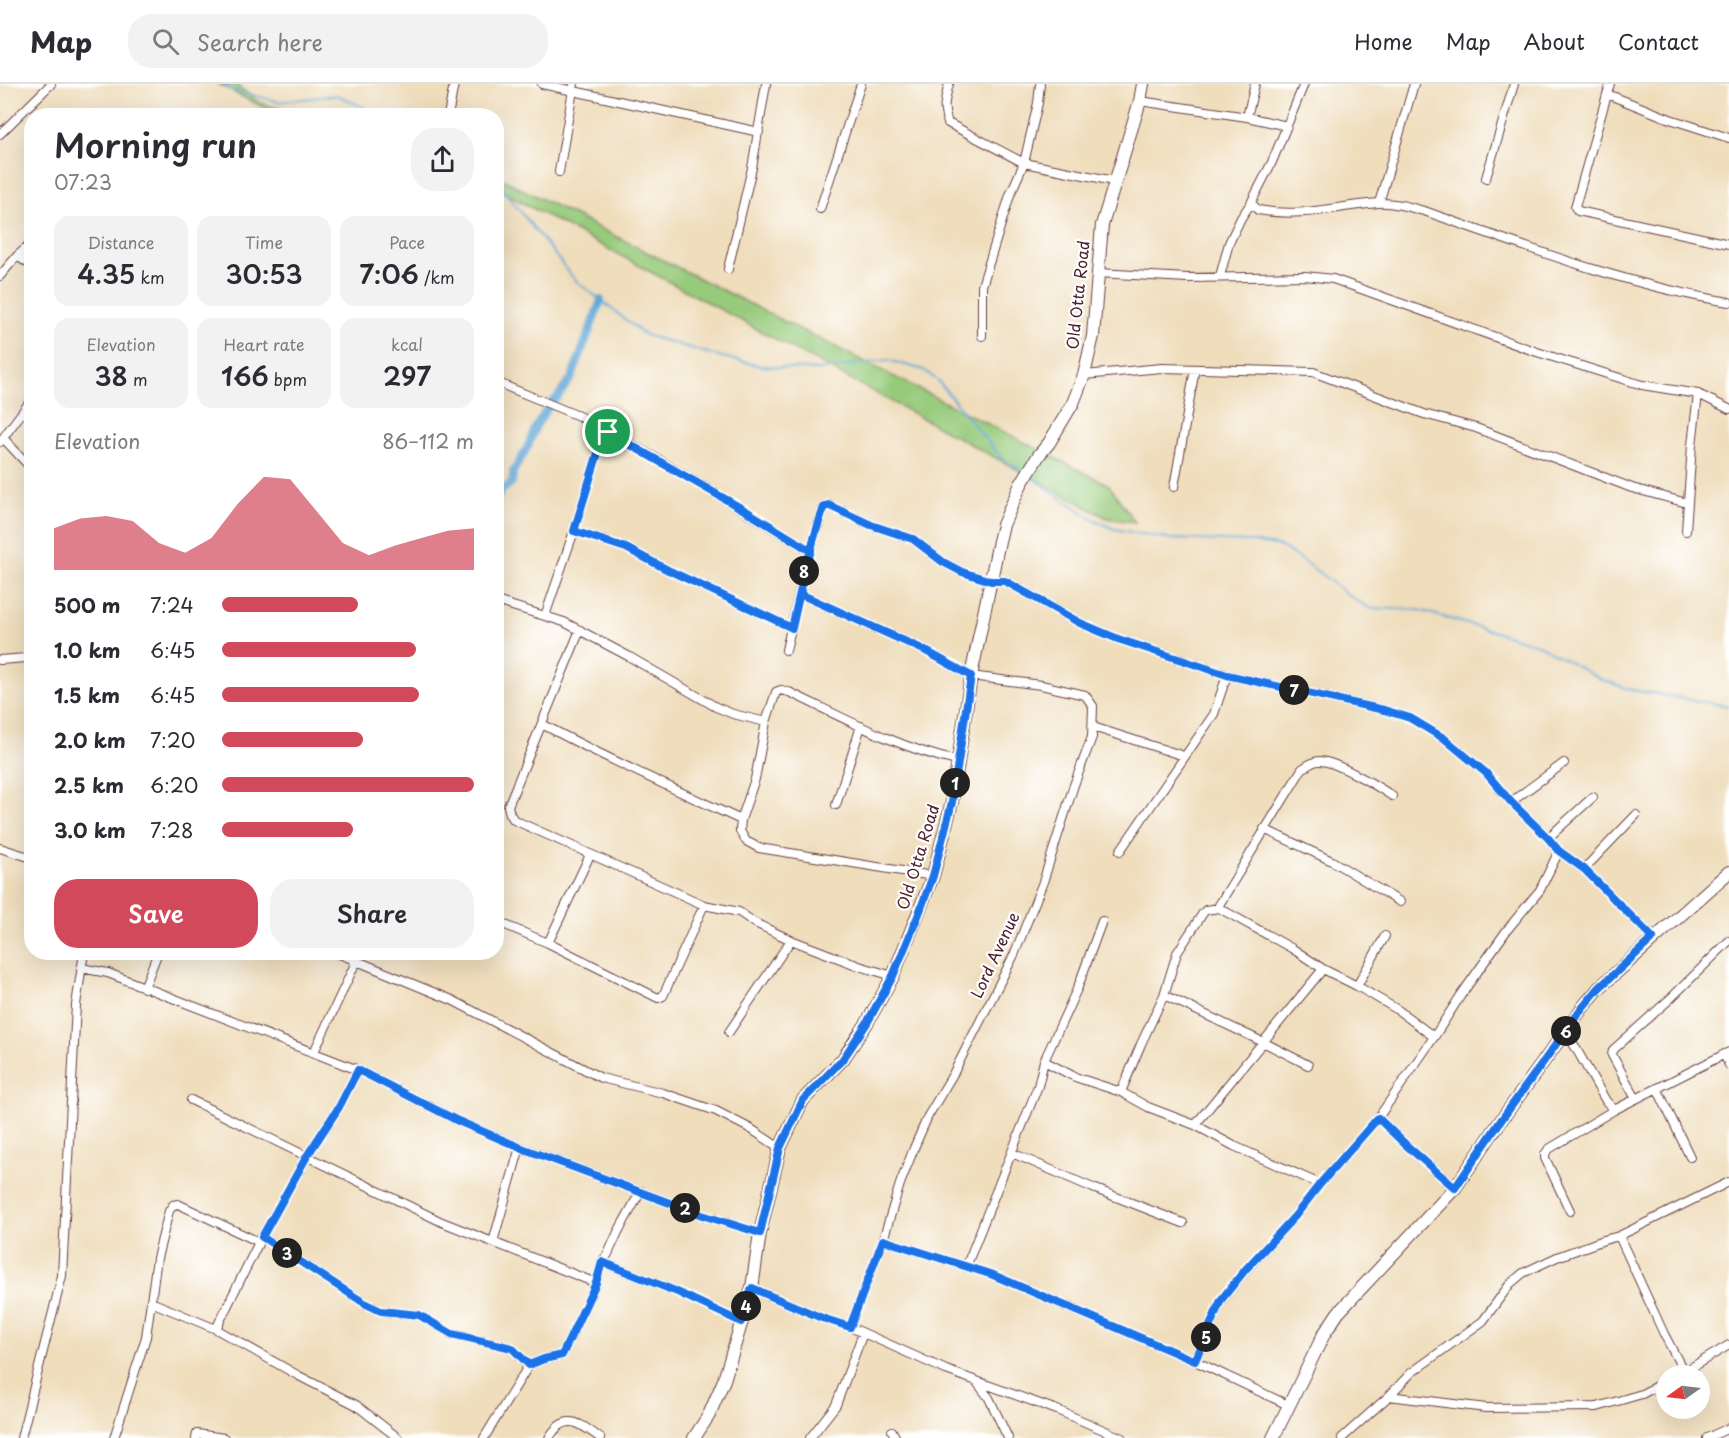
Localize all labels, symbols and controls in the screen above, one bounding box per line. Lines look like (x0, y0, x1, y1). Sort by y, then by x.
search box (128, 14, 548, 68)
text: Map (30, 20, 92, 63)
icon: search (149, 25, 182, 58)
text: Search here (197, 25, 323, 58)
text: Home (1354, 25, 1413, 57)
text: Map (1446, 25, 1491, 57)
text: About (1524, 25, 1585, 57)
text: Contact (1618, 25, 1699, 57)
text: Morning run (54, 119, 257, 169)
button: share (411, 128, 474, 191)
text: 07:23 (54, 167, 112, 197)
text: Distance (87, 230, 155, 254)
text: Time (245, 230, 283, 254)
text: Pace (389, 230, 425, 254)
street label: Old Otta Road (1059, 239, 1095, 351)
text: 4.35 (77, 254, 135, 293)
text: 30:53 (225, 254, 303, 293)
text: 7:06 (359, 254, 419, 293)
text: km (135, 265, 165, 289)
text: /km (419, 265, 455, 289)
text: Elevation (86, 332, 156, 356)
text: Heart rate (224, 332, 304, 356)
text: kcal (391, 332, 423, 356)
text: 38 (94, 356, 128, 395)
text: 166 (221, 356, 269, 395)
text: 297 (383, 356, 431, 395)
text: m (128, 367, 148, 391)
text: bpm (269, 367, 307, 391)
pin (582, 406, 633, 457)
icon: arrive (591, 415, 624, 448)
text: Elevation (54, 426, 140, 456)
text: 86–112 m (382, 426, 474, 456)
pin: 8 (789, 556, 819, 586)
text: 8 (799, 559, 809, 583)
text: 500 m (54, 590, 121, 620)
text: 7:24 (150, 590, 194, 620)
text: 1.0 km (54, 635, 121, 665)
text: 6:45 (150, 635, 195, 665)
pin: 7 (1279, 675, 1309, 705)
text: 7 (1289, 678, 1299, 702)
text: 1.5 km (54, 680, 120, 710)
text: 6:45 (150, 680, 195, 710)
text: 2.0 km (54, 725, 126, 755)
text: 7:20 (150, 725, 195, 755)
pin: 1 (940, 768, 970, 798)
text: 2.5 km (54, 770, 124, 800)
text: 6:20 (150, 770, 198, 800)
text: 1 (951, 771, 959, 795)
street label: Old Otta Road (890, 801, 945, 913)
text: 3.0 km (54, 815, 126, 845)
text: 7:28 (150, 815, 193, 845)
button: Save (54, 879, 258, 948)
button: Share (270, 879, 474, 948)
street label: Lord Avenue (964, 907, 1025, 1002)
pin: 6 (1551, 1016, 1581, 1046)
text: 6 (1560, 1019, 1572, 1043)
pin: 2 (670, 1193, 700, 1223)
text: 2 (679, 1196, 691, 1220)
pin: 3 (272, 1238, 302, 1268)
text: 3 (282, 1241, 292, 1265)
pin: 4 (731, 1291, 761, 1321)
text: 4 (741, 1294, 751, 1318)
pin: 5 (1191, 1322, 1221, 1352)
text: 5 (1201, 1325, 1211, 1349)
north arrow (1656, 1365, 1710, 1419)
map controls (1656, 1365, 1710, 1419)

